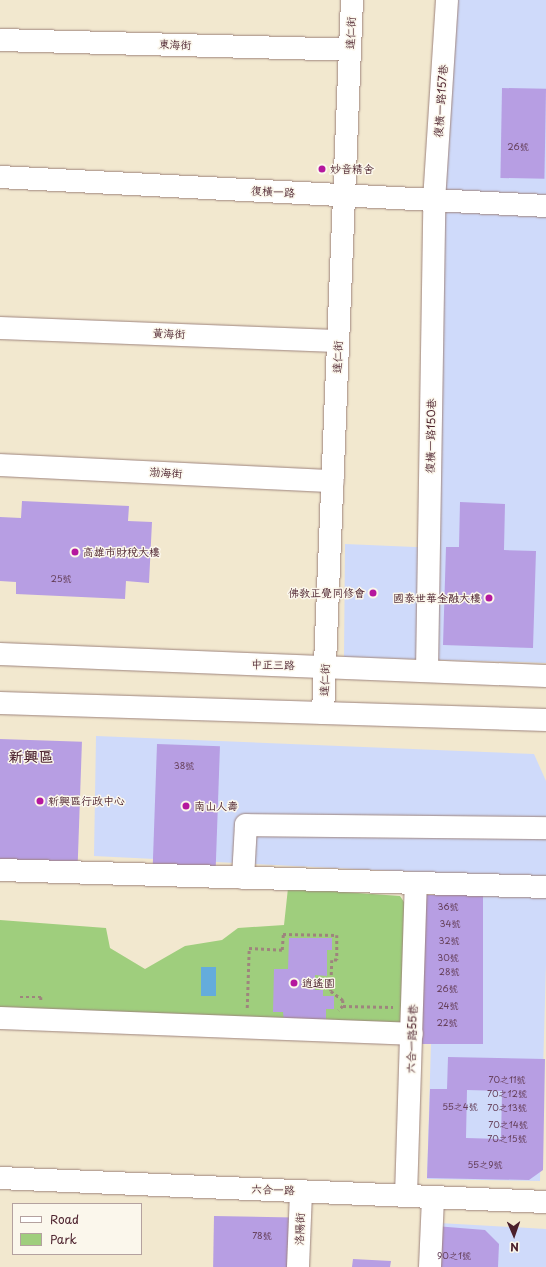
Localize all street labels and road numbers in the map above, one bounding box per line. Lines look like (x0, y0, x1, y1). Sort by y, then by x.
street label: 達仁街 (344, 16, 358, 50)
street label: 東海街 (158, 38, 192, 52)
street label: 復橫一路157巷 (432, 64, 450, 138)
street label: 復橫一路 (251, 184, 295, 200)
street label: 黃海街 (152, 327, 186, 341)
street label: 達仁街 (331, 340, 345, 374)
street label: 復橫一路150巷 (424, 398, 438, 474)
street label: 渤海街 (149, 466, 183, 480)
street label: 中正三路 (251, 658, 295, 672)
street label: 達仁街 (318, 663, 332, 697)
street label: 六合一路55巷 (404, 1004, 420, 1074)
street label: 六合一路 (251, 1183, 295, 1197)
street label: 洛陽街 (293, 1212, 307, 1246)

